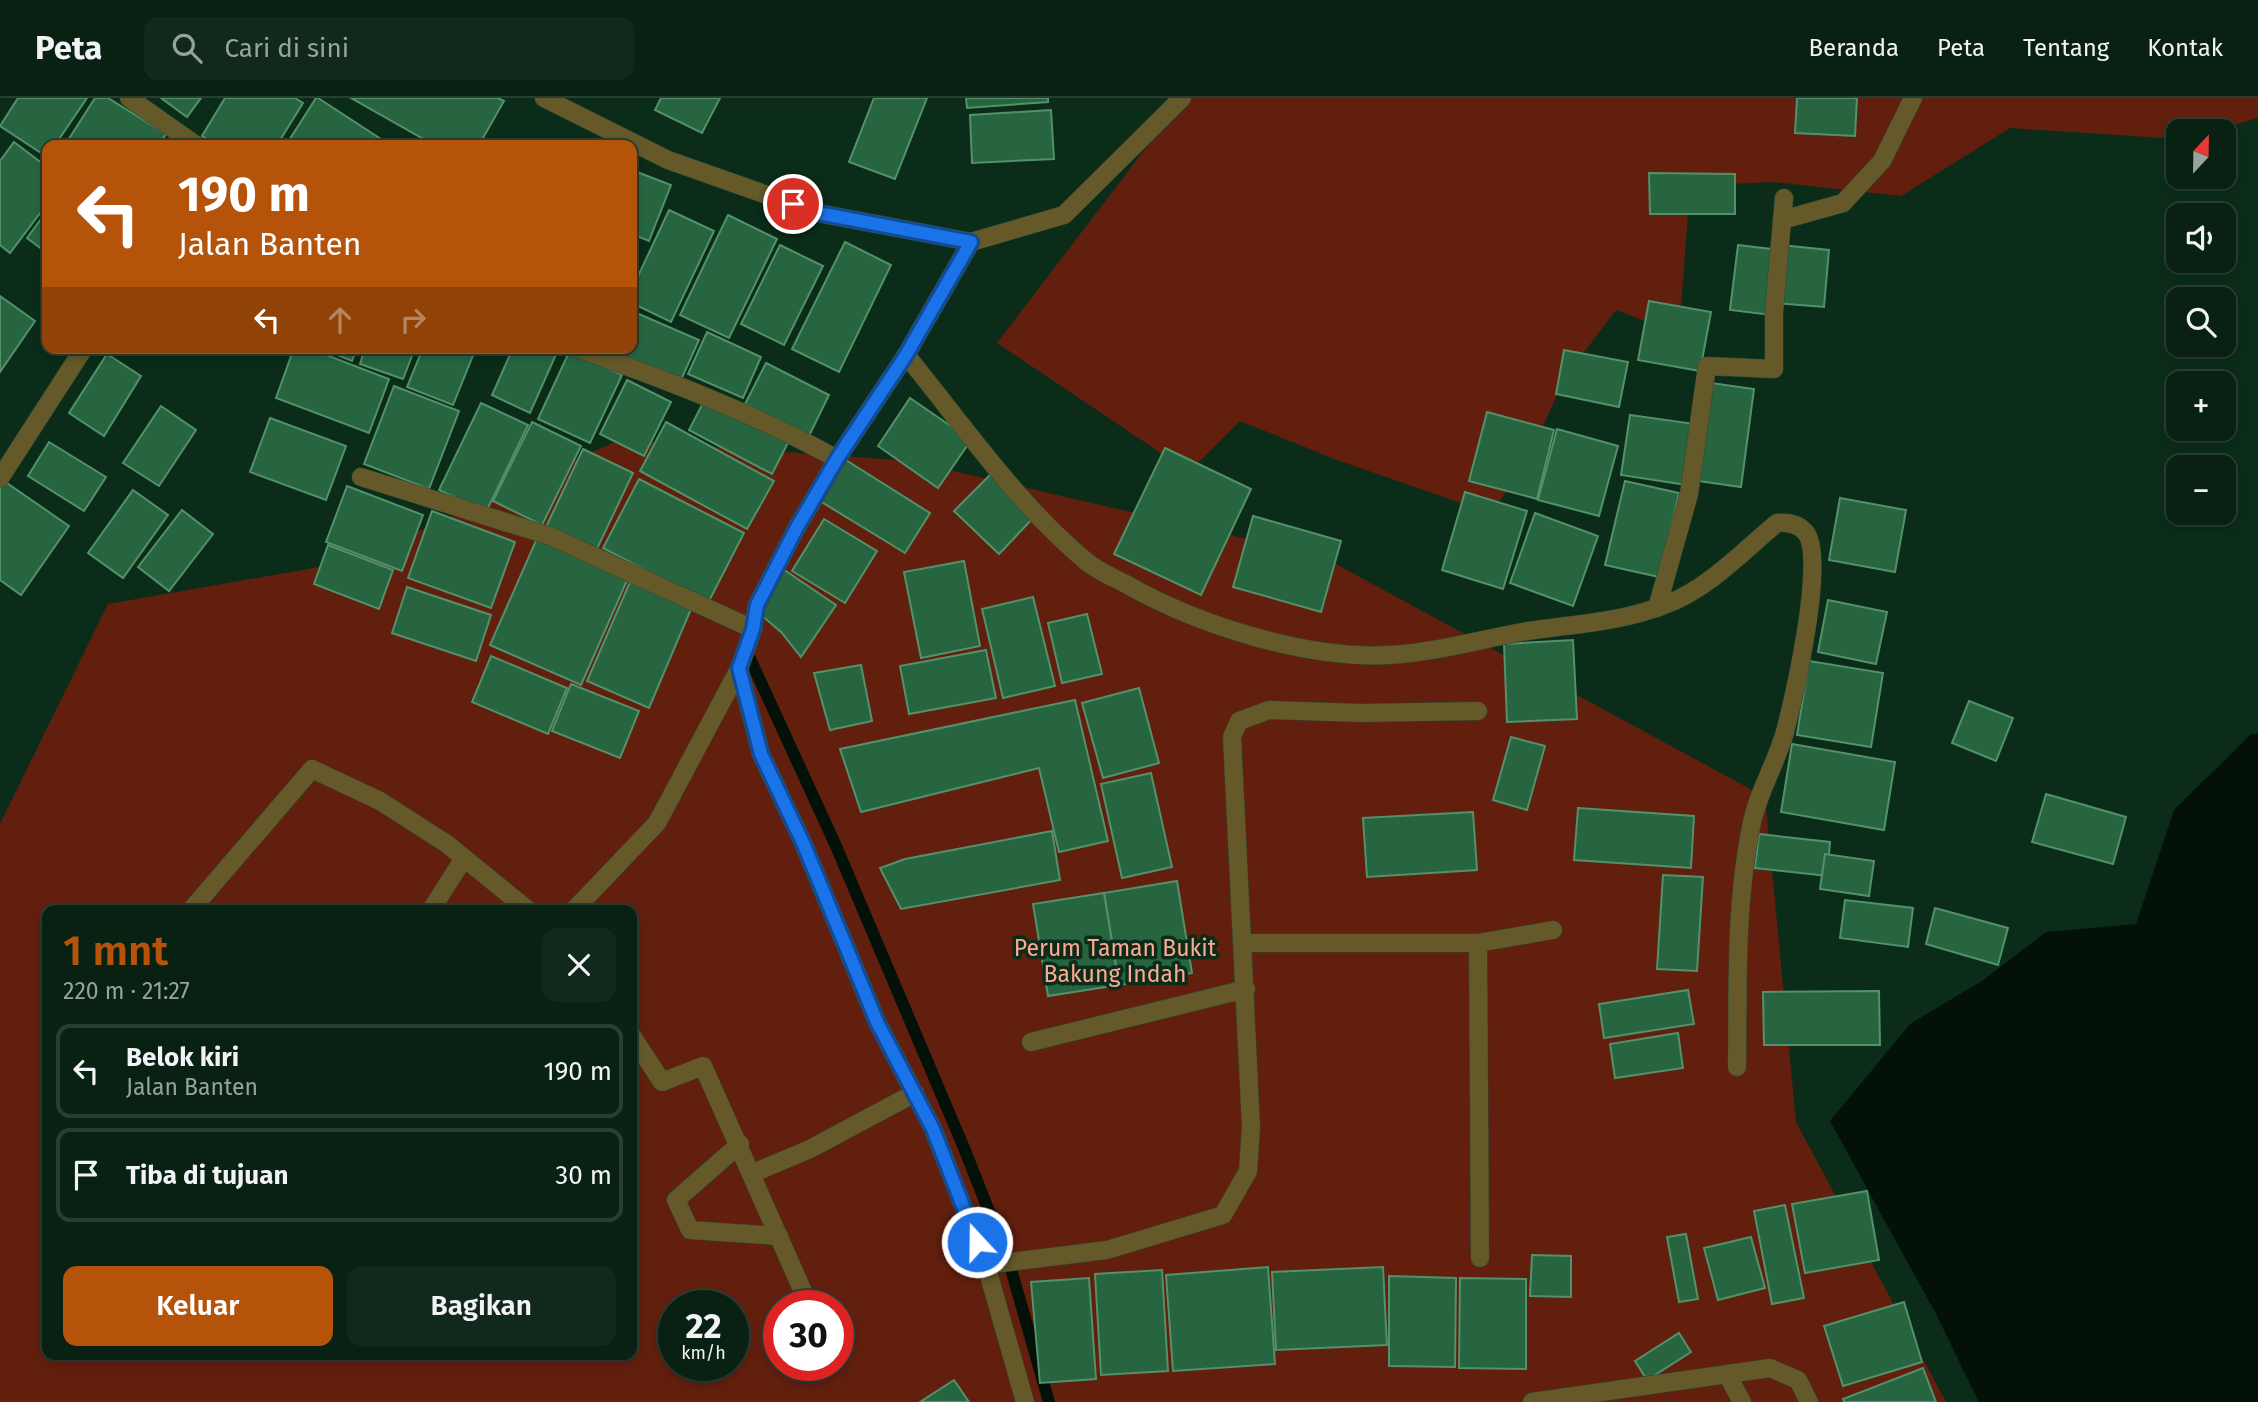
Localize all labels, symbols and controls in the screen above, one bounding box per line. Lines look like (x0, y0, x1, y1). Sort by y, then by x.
search box (144, 17, 634, 80)
text: Peta (35, 28, 102, 68)
icon: search (168, 29, 206, 67)
text: Cari di sini (224, 33, 349, 64)
text: Beranda (1808, 34, 1899, 62)
text: Peta (1937, 34, 1985, 62)
text: Tentang (2023, 34, 2109, 62)
text: Kontak (2147, 34, 2223, 62)
north arrow (2166, 119, 2236, 189)
map controls (2166, 119, 2236, 525)
text: 190 m (178, 165, 310, 224)
icon: left (63, 168, 154, 259)
pin (763, 174, 823, 234)
icon: arrive (774, 185, 812, 223)
button: sound (2166, 203, 2236, 273)
text: Jalan Banten (178, 225, 362, 263)
button: search (2166, 287, 2236, 357)
icon: left (248, 301, 286, 339)
icon: ahead (321, 301, 359, 339)
icon: right (394, 301, 432, 339)
button: + (2166, 371, 2236, 441)
button: − (2166, 455, 2236, 525)
text: 1 mnt (63, 926, 168, 976)
button: close (542, 928, 616, 1002)
park label: Perum Taman Bukit Bakung Indah (1014, 934, 1217, 988)
text: 220 m · 21:27 (63, 977, 190, 1005)
text: Belok kiri (126, 1042, 239, 1073)
icon: left (67, 1052, 105, 1090)
text: 190 m (543, 1056, 612, 1087)
text: Jalan Banten (126, 1073, 258, 1101)
icon: arrive (67, 1156, 105, 1194)
text: Tiba di tujuan (126, 1160, 288, 1191)
text: 30 m (555, 1160, 612, 1191)
position arrow (940, 1205, 1014, 1279)
button: Keluar (63, 1266, 333, 1346)
button: Bagikan (347, 1266, 616, 1346)
speed limit sign: 30 (763, 1290, 854, 1381)
text: 22 (685, 1305, 722, 1347)
text: km/h (681, 1342, 726, 1364)

